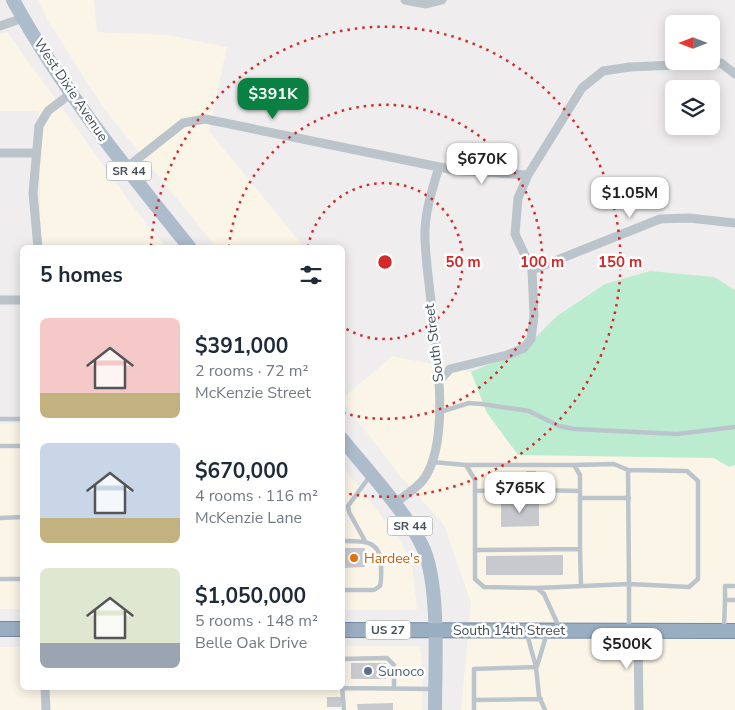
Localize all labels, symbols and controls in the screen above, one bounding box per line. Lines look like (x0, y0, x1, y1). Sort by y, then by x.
north arrow (665, 15, 720, 70)
map controls (665, 15, 720, 135)
street label: West Dixie Avenue (30, 35, 112, 145)
pin: $391K (238, 78, 308, 120)
button: layers (665, 80, 720, 135)
text: $391K (248, 83, 298, 105)
pin: $670K (447, 142, 517, 185)
text: $670K (457, 148, 507, 170)
road number: SR 44 (106, 162, 152, 180)
pin: $1.05M (589, 176, 671, 219)
text: $1.05M (602, 182, 658, 204)
text: 50 m (445, 252, 481, 272)
text: 100 m (520, 252, 564, 272)
text: 150 m (598, 252, 642, 272)
centre of rings (376, 253, 394, 271)
text: 5 homes (40, 261, 123, 289)
icon: filters (297, 261, 325, 289)
street label: South Street (420, 303, 448, 383)
text: $391,000 (195, 332, 288, 360)
icon: home (80, 338, 140, 398)
text: 2 rooms · 72 m² (195, 360, 308, 382)
text: McKenzie Street (195, 382, 311, 404)
text: $670,000 (195, 457, 288, 485)
icon: home (80, 463, 140, 523)
pin: $765K (485, 472, 555, 514)
text: $765K (495, 477, 545, 499)
text: 4 rooms · 116 m² (195, 485, 318, 507)
text: McKenzie Lane (195, 507, 302, 529)
road number: SR 44 (388, 516, 432, 536)
place label: Hardee's (364, 549, 420, 568)
marker: Hardee's (348, 552, 360, 564)
text: $1,050,000 (195, 582, 306, 610)
icon: home (80, 588, 140, 648)
text: 5 rooms · 148 m² (195, 610, 318, 632)
road number: US 27 (366, 620, 410, 640)
street label: South 14th Street (453, 621, 565, 640)
pin: $500K (592, 628, 662, 670)
text: Belle Oak Drive (195, 632, 307, 654)
text: $500K (602, 633, 652, 655)
place label: Sunoco (378, 662, 425, 681)
marker: Sunoco (362, 665, 374, 677)

